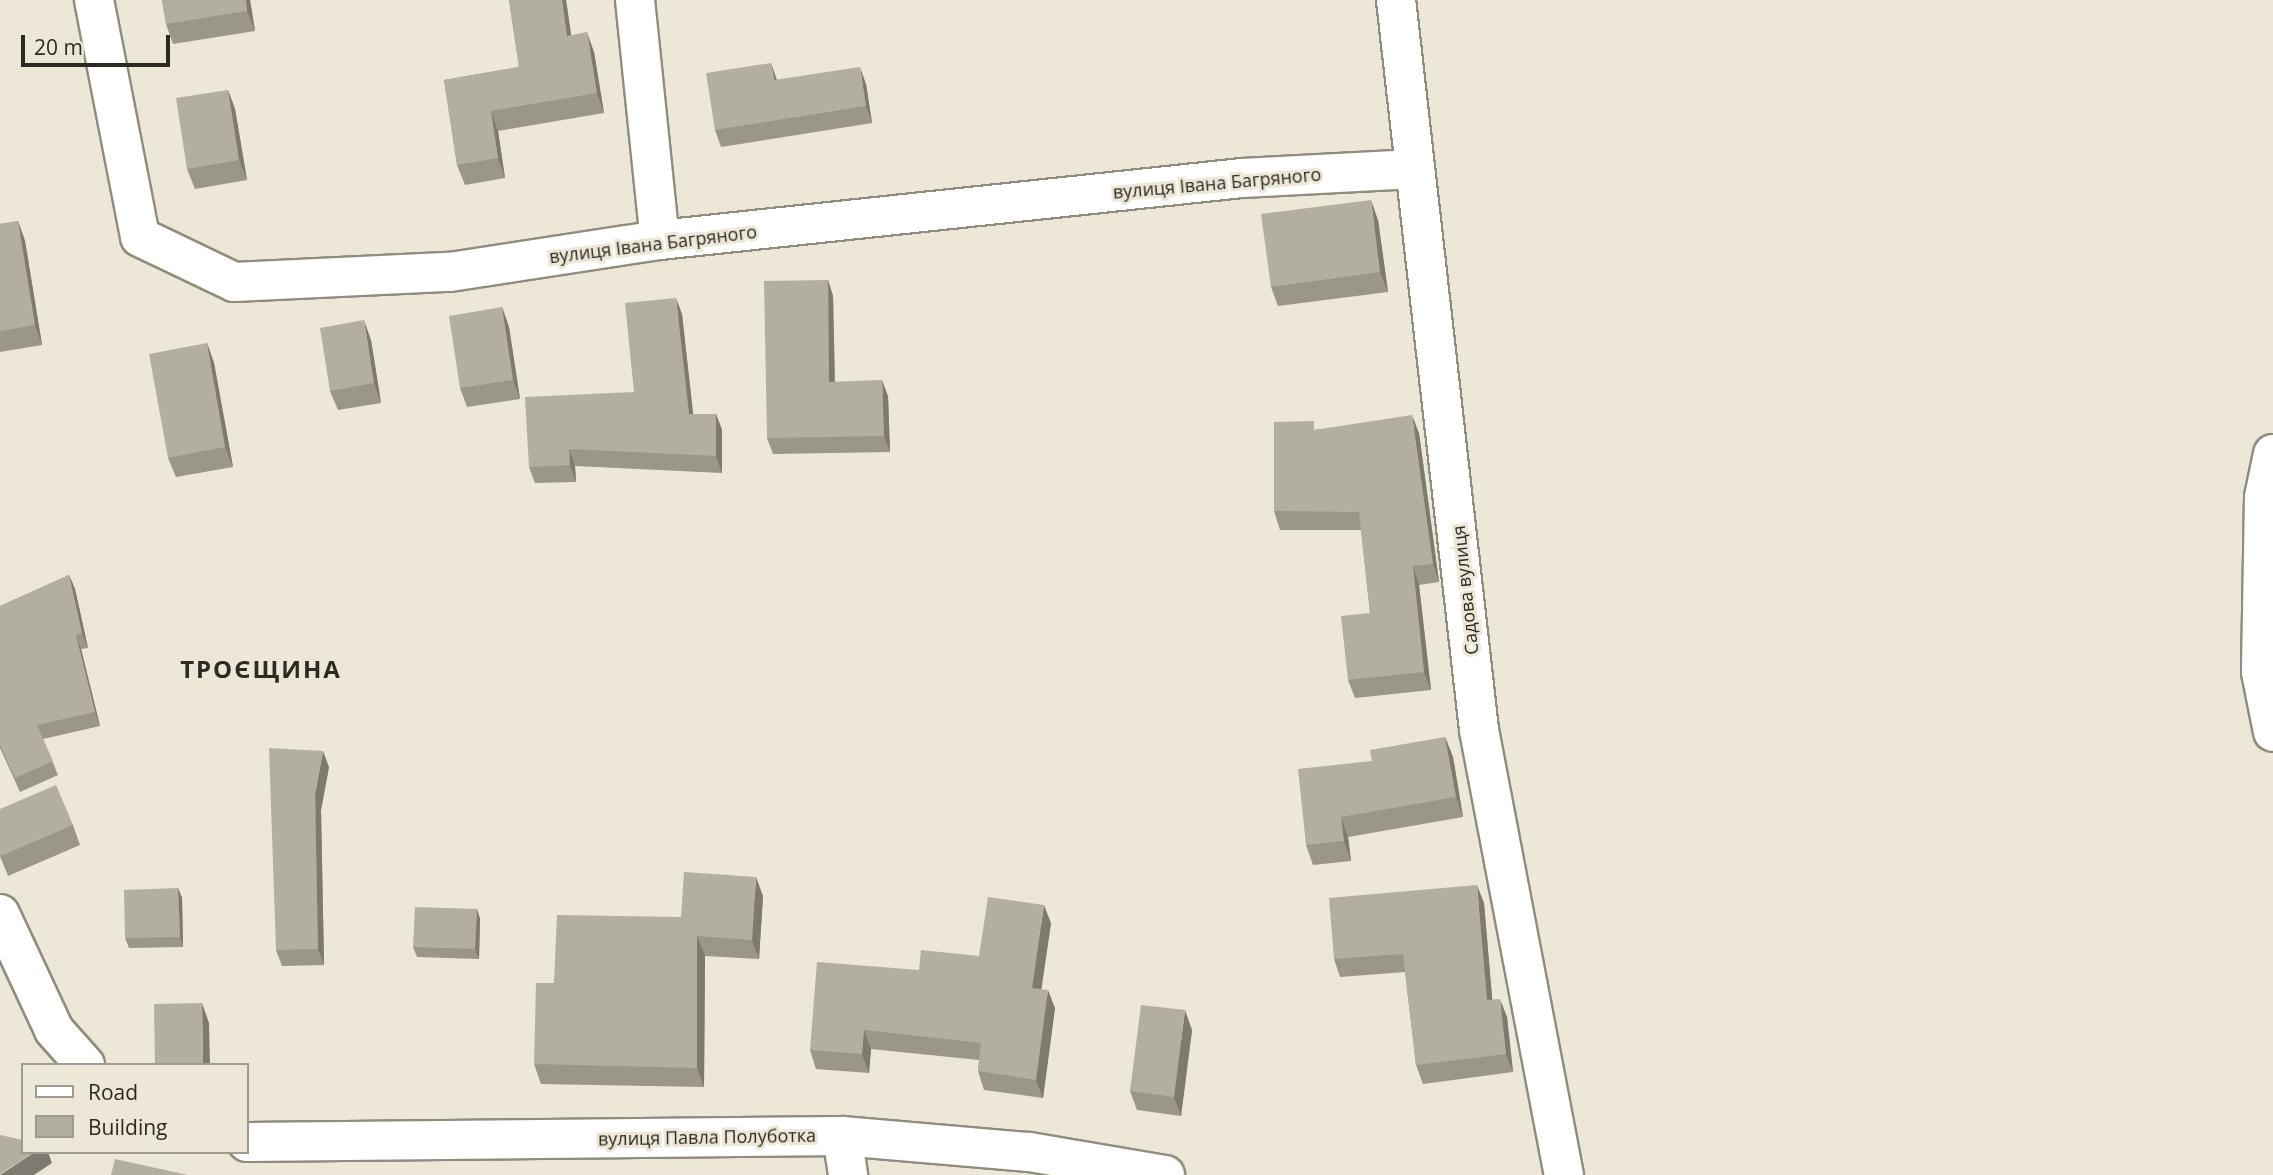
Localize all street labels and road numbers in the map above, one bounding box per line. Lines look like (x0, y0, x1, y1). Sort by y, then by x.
street label: вулиця Івана Багряного (1112, 163, 1322, 203)
street label: вулиця Івана Багряного (548, 221, 758, 267)
street label: Садова вулиця (1447, 524, 1483, 656)
street label: вулиця Павла Полуботка (598, 1124, 816, 1150)

